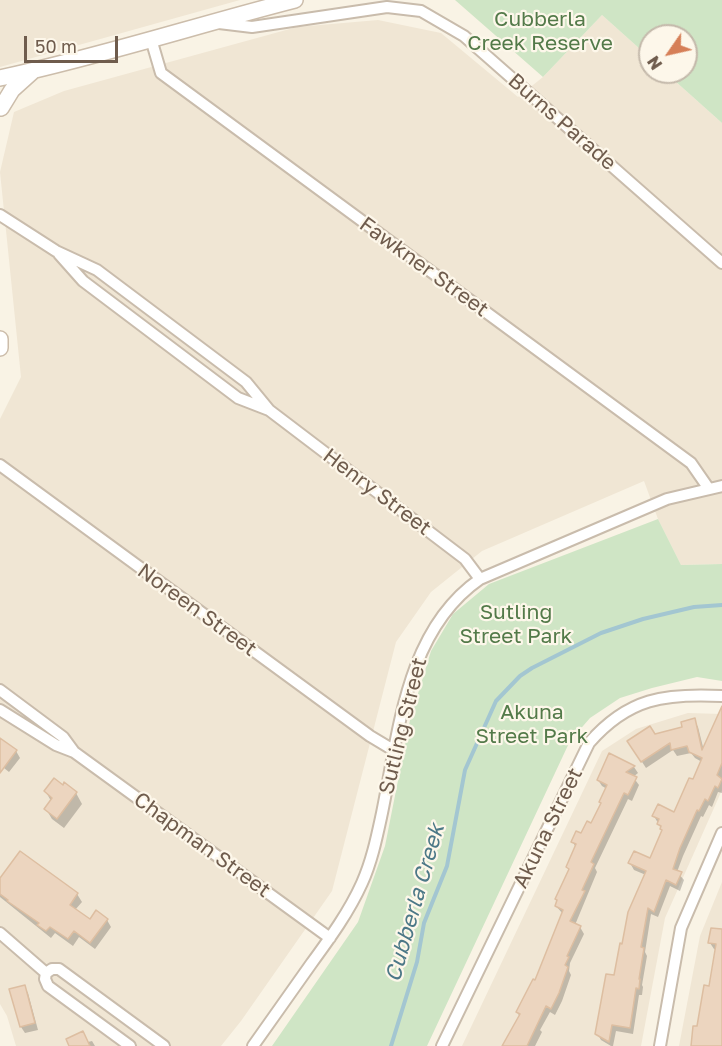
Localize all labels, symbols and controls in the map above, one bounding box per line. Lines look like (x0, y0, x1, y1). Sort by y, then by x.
park label: Cubberla Creek Reserve (467, 6, 613, 56)
scale bar (27, 24, 122, 62)
north arrow (638, 24, 698, 84)
text: 50 m (35, 35, 77, 57)
text: N (643, 52, 666, 74)
street label: Burns Parade (503, 68, 621, 176)
street label: Fawkner Street (355, 212, 493, 322)
street label: Henry Street (318, 443, 436, 541)
street label: Noreen Street (132, 558, 262, 662)
park label: Sutling Street Park (460, 599, 572, 649)
street label: Sutling Street (374, 655, 432, 797)
park label: Akuna Street Park (476, 699, 588, 749)
street label: Akuna Street (508, 764, 588, 892)
street label: Chapman Street (129, 787, 275, 903)
water label: Cubberla Creek (380, 821, 450, 985)

